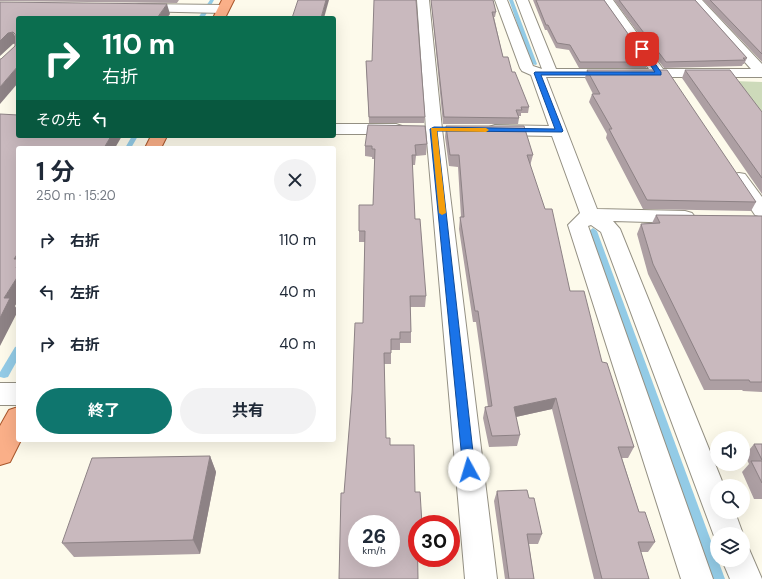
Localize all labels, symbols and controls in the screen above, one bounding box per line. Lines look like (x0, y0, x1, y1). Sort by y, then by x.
text: 110 m (102, 26, 175, 63)
icon: right (36, 32, 88, 84)
pin (625, 32, 659, 66)
icon: arrive (631, 38, 653, 60)
text: 右折 (102, 65, 138, 89)
icon: left (89, 108, 111, 130)
text: その先 (36, 110, 81, 130)
text: 1 分 (36, 156, 74, 187)
button: close (274, 159, 316, 201)
text: 250 m · 15:20 (36, 187, 116, 204)
icon: right (36, 229, 58, 251)
text: 110 m (279, 230, 316, 250)
text: 右折 (70, 231, 100, 251)
icon: left (36, 281, 58, 303)
text: 40 m (279, 282, 316, 302)
text: 左折 (70, 283, 100, 303)
icon: right (36, 333, 58, 355)
text: 40 m (279, 334, 316, 354)
text: 右折 (70, 335, 100, 355)
button: 終了 (36, 388, 172, 434)
button: 共有 (180, 388, 316, 434)
map controls (710, 431, 750, 567)
button: sound (710, 431, 750, 471)
position arrow (448, 449, 490, 491)
button: search (710, 479, 750, 519)
speed limit sign: 30 (408, 515, 460, 567)
text: 26 (362, 523, 386, 549)
button: layers (710, 527, 750, 567)
text: km/h (362, 544, 386, 557)

